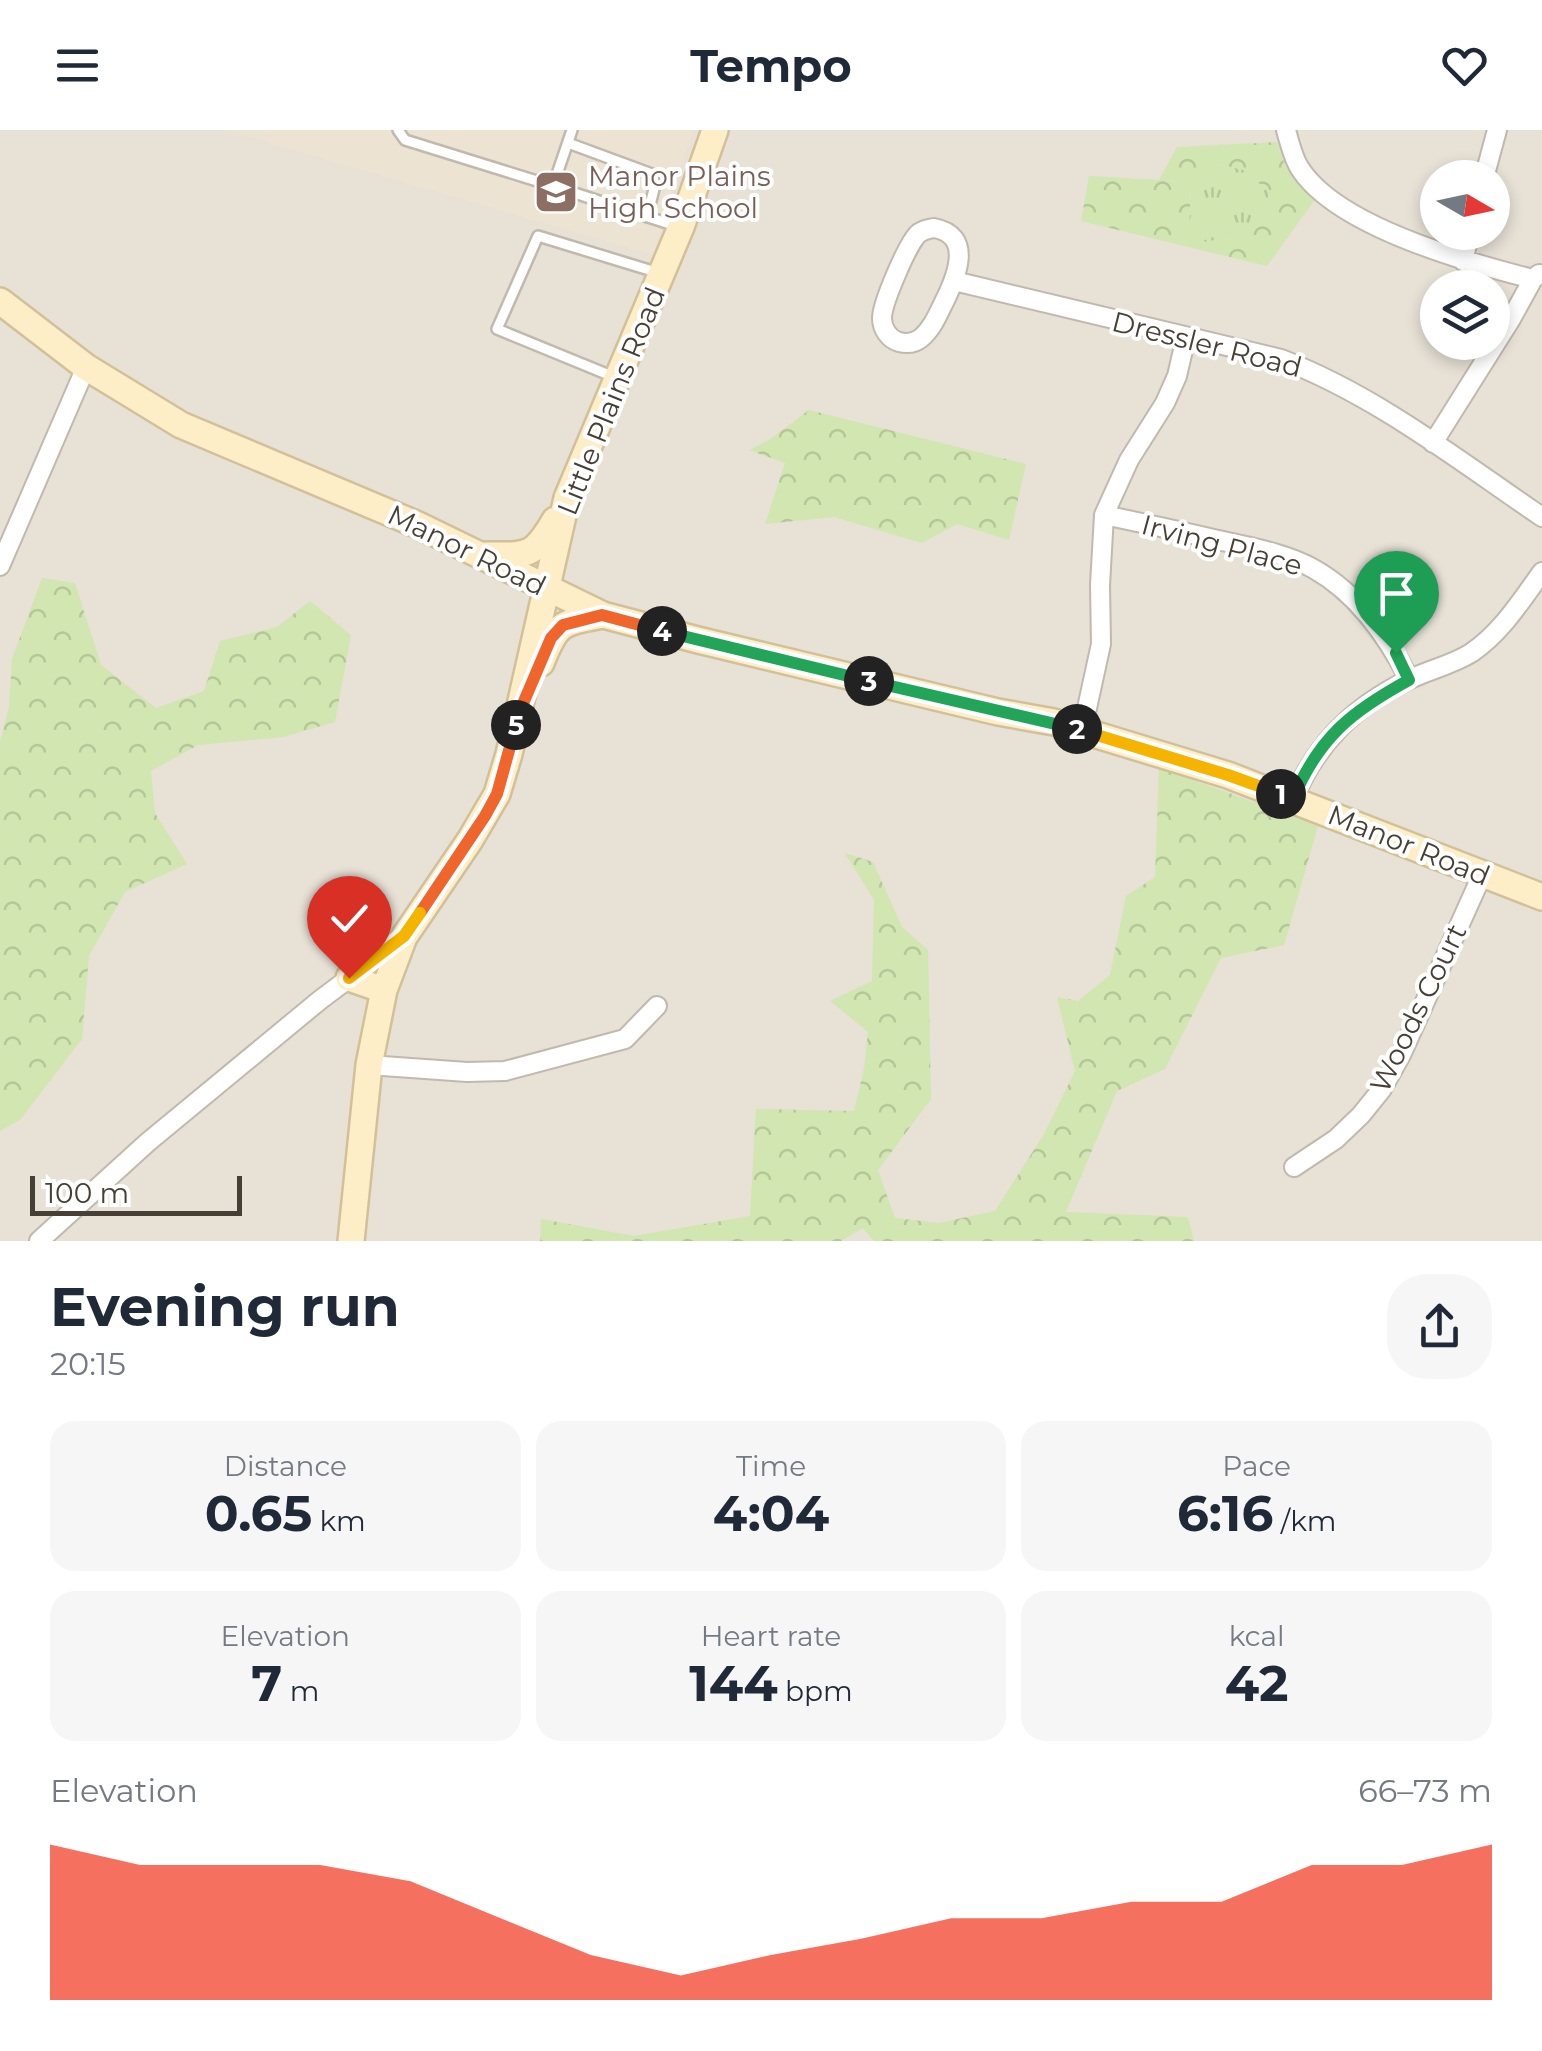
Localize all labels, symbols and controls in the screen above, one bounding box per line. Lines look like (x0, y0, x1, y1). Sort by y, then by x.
icon: menu (50, 38, 105, 93)
text: Tempo (690, 38, 852, 93)
icon: heart (1437, 38, 1492, 93)
place label: Manor Plains High School (588, 159, 771, 225)
north arrow (1420, 160, 1510, 250)
map controls (1420, 160, 1510, 360)
school or university icon: Manor Plains High School (533, 169, 579, 215)
button: layers (1420, 270, 1510, 360)
street label: Little Plains Road (550, 282, 672, 520)
street label: Dressler Road (1109, 304, 1305, 384)
street label: Manor Road (382, 497, 552, 603)
street label: Irving Place (1138, 507, 1306, 583)
pin (1354, 551, 1439, 654)
icon: arrive (1369, 566, 1424, 621)
pin: 4 (637, 606, 687, 656)
text: 4 (652, 614, 672, 648)
pin: 3 (844, 656, 894, 706)
text: 3 (861, 664, 877, 698)
pin: 5 (491, 700, 541, 750)
pin: 2 (1052, 704, 1102, 754)
text: 5 (508, 708, 524, 742)
text: 2 (1069, 712, 1085, 746)
pin: 1 (1256, 769, 1306, 819)
text: 1 (1276, 777, 1286, 811)
street label: Manor Road (1323, 797, 1495, 893)
pin (307, 876, 392, 979)
icon: check (322, 891, 377, 946)
street label: Woods Court (1363, 918, 1473, 1098)
scale bar (30, 1171, 242, 1216)
text: 100 m (45, 1176, 129, 1210)
text: Evening run (50, 1273, 400, 1340)
button: share (1387, 1274, 1492, 1379)
text: 20:15 (50, 1344, 126, 1383)
text: Distance (224, 1449, 347, 1483)
text: Time (736, 1449, 806, 1483)
text: Pace (1222, 1449, 1291, 1483)
text: 0.65 (205, 1483, 312, 1544)
text: 4:04 (713, 1483, 829, 1544)
text: 6:16 (1177, 1483, 1273, 1544)
text: km (312, 1504, 366, 1538)
text: /km (1273, 1504, 1336, 1538)
text: Elevation (221, 1619, 350, 1653)
text: Heart rate (701, 1619, 841, 1653)
text: kcal (1229, 1619, 1285, 1653)
text: 7 (251, 1653, 282, 1714)
text: 144 (689, 1653, 778, 1714)
text: 42 (1225, 1653, 1289, 1714)
text: m (282, 1674, 319, 1708)
text: bpm (778, 1674, 853, 1708)
text: Elevation (50, 1771, 198, 1810)
text: 66–73 m (1358, 1771, 1492, 1810)

